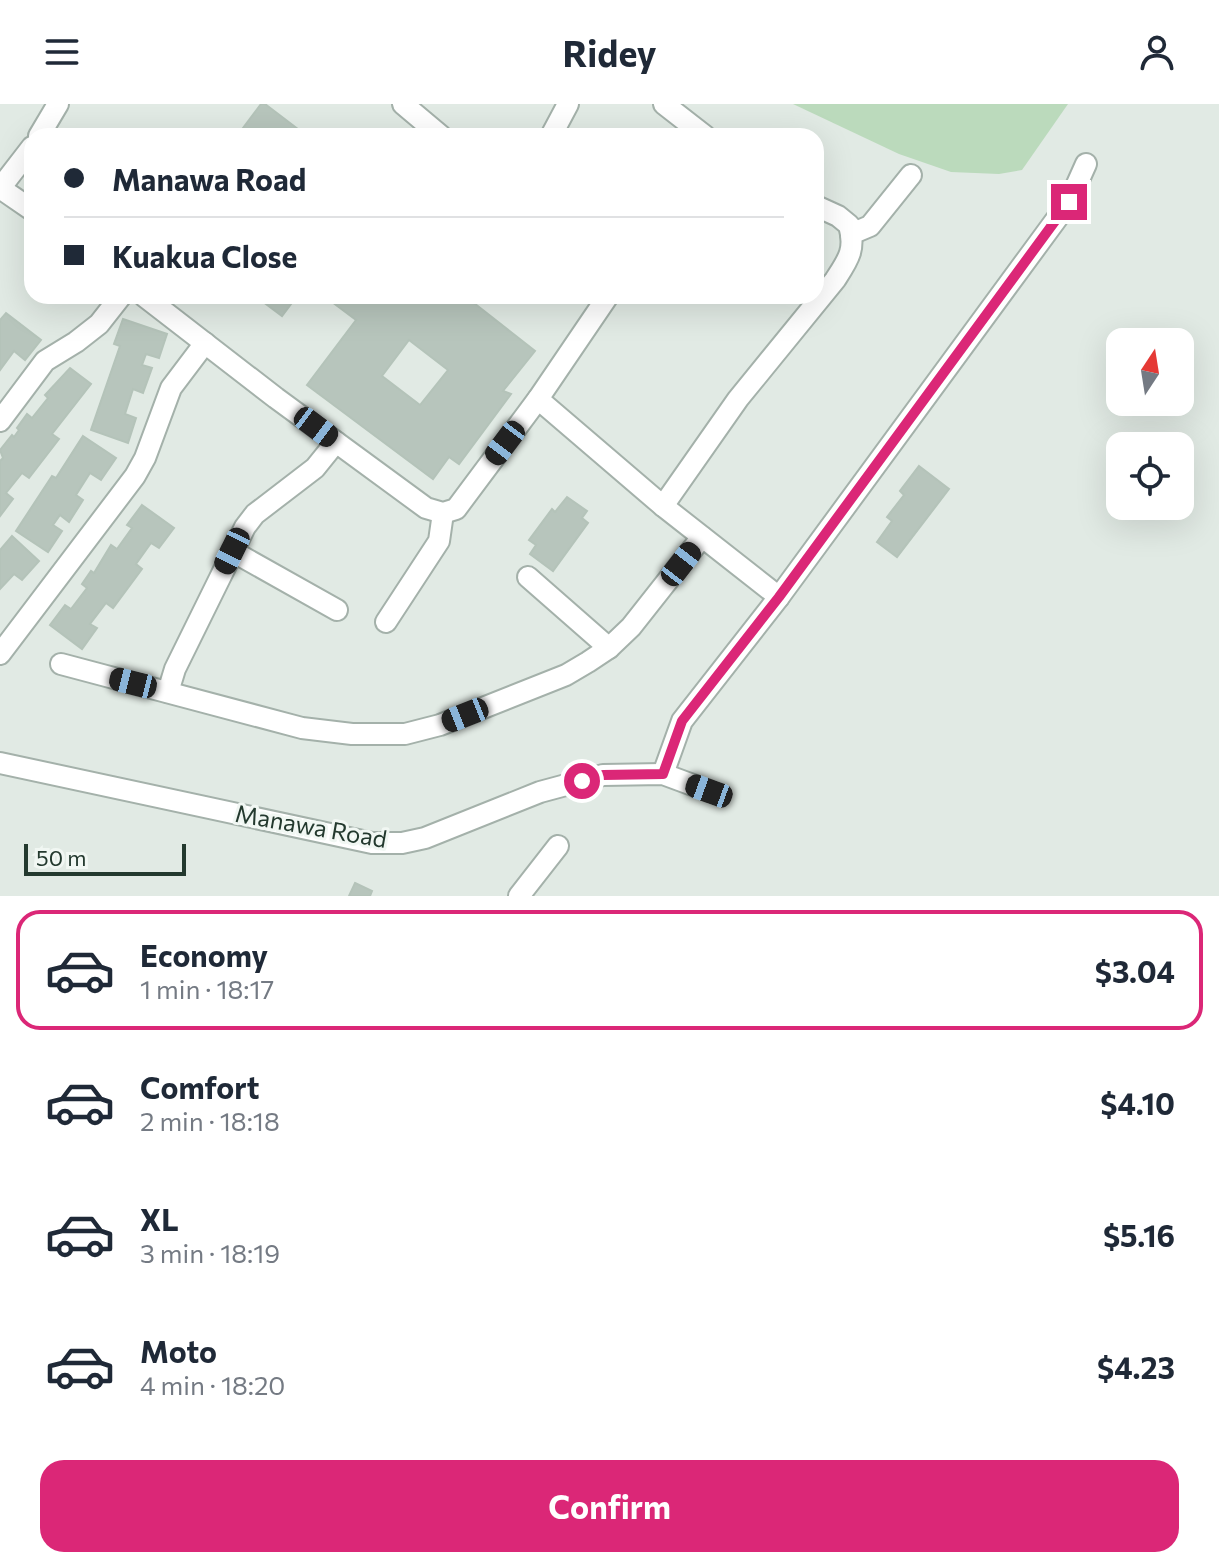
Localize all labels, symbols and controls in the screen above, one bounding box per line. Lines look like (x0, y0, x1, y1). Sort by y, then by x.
icon: menu (40, 30, 84, 74)
text: Ridey (562, 30, 657, 74)
icon: person (1135, 30, 1179, 74)
text: Manawa Road (112, 160, 306, 197)
route end (1051, 184, 1087, 220)
text: Kuakua Close (112, 237, 297, 274)
north arrow (1106, 328, 1194, 416)
map controls (1106, 328, 1194, 520)
car (290, 403, 342, 451)
car (481, 417, 529, 469)
button: locate (1106, 432, 1194, 520)
car (211, 524, 253, 578)
car (657, 538, 705, 590)
car (107, 666, 159, 700)
car (438, 695, 492, 735)
route start (564, 763, 600, 799)
car (682, 772, 736, 810)
street label: Manawa Road (233, 798, 389, 853)
scale bar (24, 840, 186, 876)
text: 50 m (36, 844, 86, 871)
icon: car (44, 934, 116, 1006)
text: Economy (140, 936, 268, 973)
text: $3.04 (1095, 952, 1175, 989)
text: 1 min · 18:17 (140, 973, 274, 1004)
icon: car (44, 1066, 116, 1138)
text: Comfort (140, 1068, 259, 1105)
text: $4.10 (1100, 1084, 1175, 1121)
text: 2 min · 18:18 (140, 1105, 280, 1136)
icon: car (44, 1198, 116, 1270)
text: XL (140, 1200, 179, 1237)
text: $5.16 (1103, 1216, 1175, 1253)
text: 3 min · 18:19 (140, 1237, 280, 1268)
icon: car (44, 1330, 116, 1402)
text: Moto (140, 1332, 217, 1369)
text: $4.23 (1097, 1348, 1175, 1385)
text: 4 min · 18:20 (140, 1369, 285, 1400)
button: Confirm (40, 1460, 1179, 1552)

